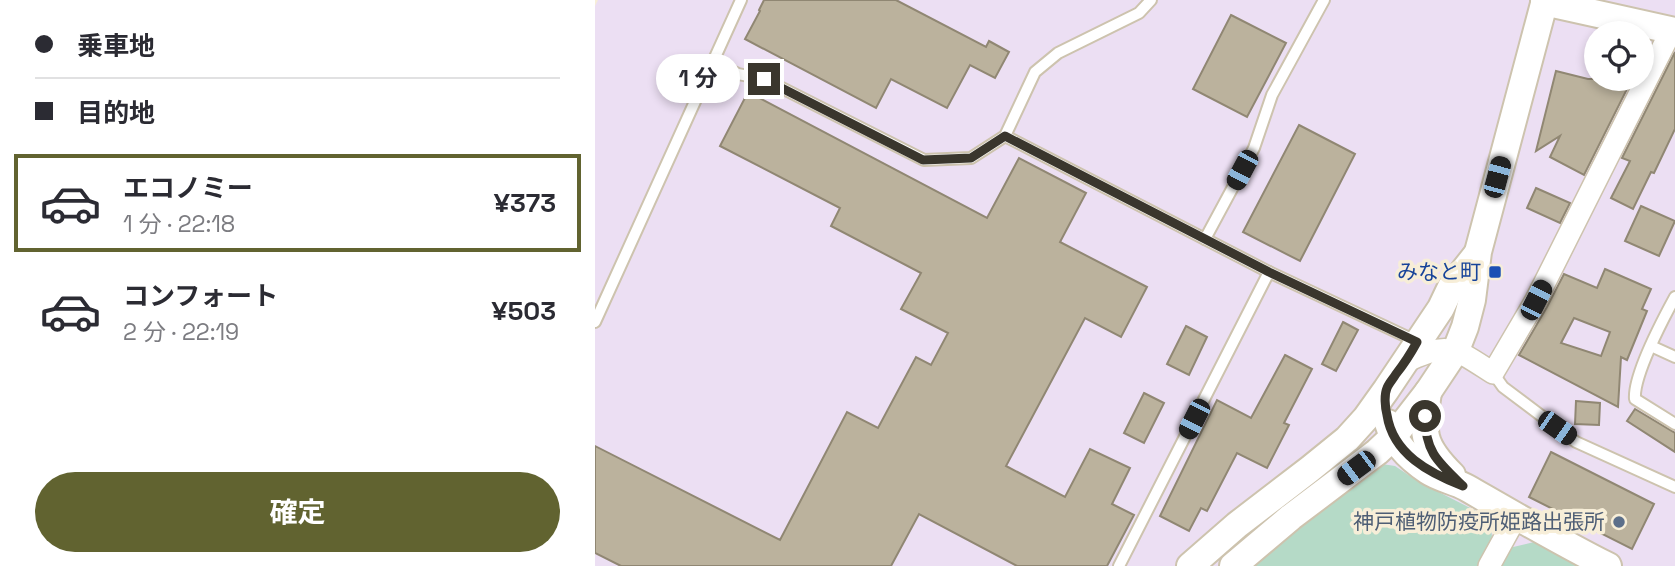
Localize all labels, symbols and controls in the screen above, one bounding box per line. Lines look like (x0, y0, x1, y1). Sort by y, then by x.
map controls (1584, 21, 1654, 91)
button: locate (1584, 21, 1654, 91)
text: 乗車地 (77, 29, 155, 63)
callout: 1 分 (655, 55, 739, 104)
text: 1 分 (678, 63, 718, 93)
route end (748, 63, 780, 95)
text: 目的地 (77, 96, 155, 130)
car (1223, 147, 1262, 193)
car (1482, 154, 1513, 200)
text: エコノミー (123, 171, 253, 205)
icon: car (39, 172, 102, 235)
text: ¥373 (494, 186, 556, 220)
text: 1 分 · 22:18 (123, 209, 235, 239)
place label: みなと町 (1397, 258, 1481, 285)
marker: みなと町 (1487, 264, 1503, 280)
car (1518, 277, 1555, 323)
text: コンフォート (123, 279, 278, 313)
icon: car (39, 280, 102, 343)
text: ¥503 (492, 294, 556, 328)
text: 2 分 · 22:19 (123, 317, 239, 347)
car (1176, 396, 1213, 442)
route start (1409, 400, 1441, 432)
car (1534, 407, 1581, 449)
car (1333, 447, 1380, 489)
button: 確定 (35, 472, 560, 552)
place label: 神戸植物防疫所姫路出張所 (1353, 508, 1605, 535)
marker: 神戸植物防疫所姫路出張所 (1611, 514, 1627, 530)

